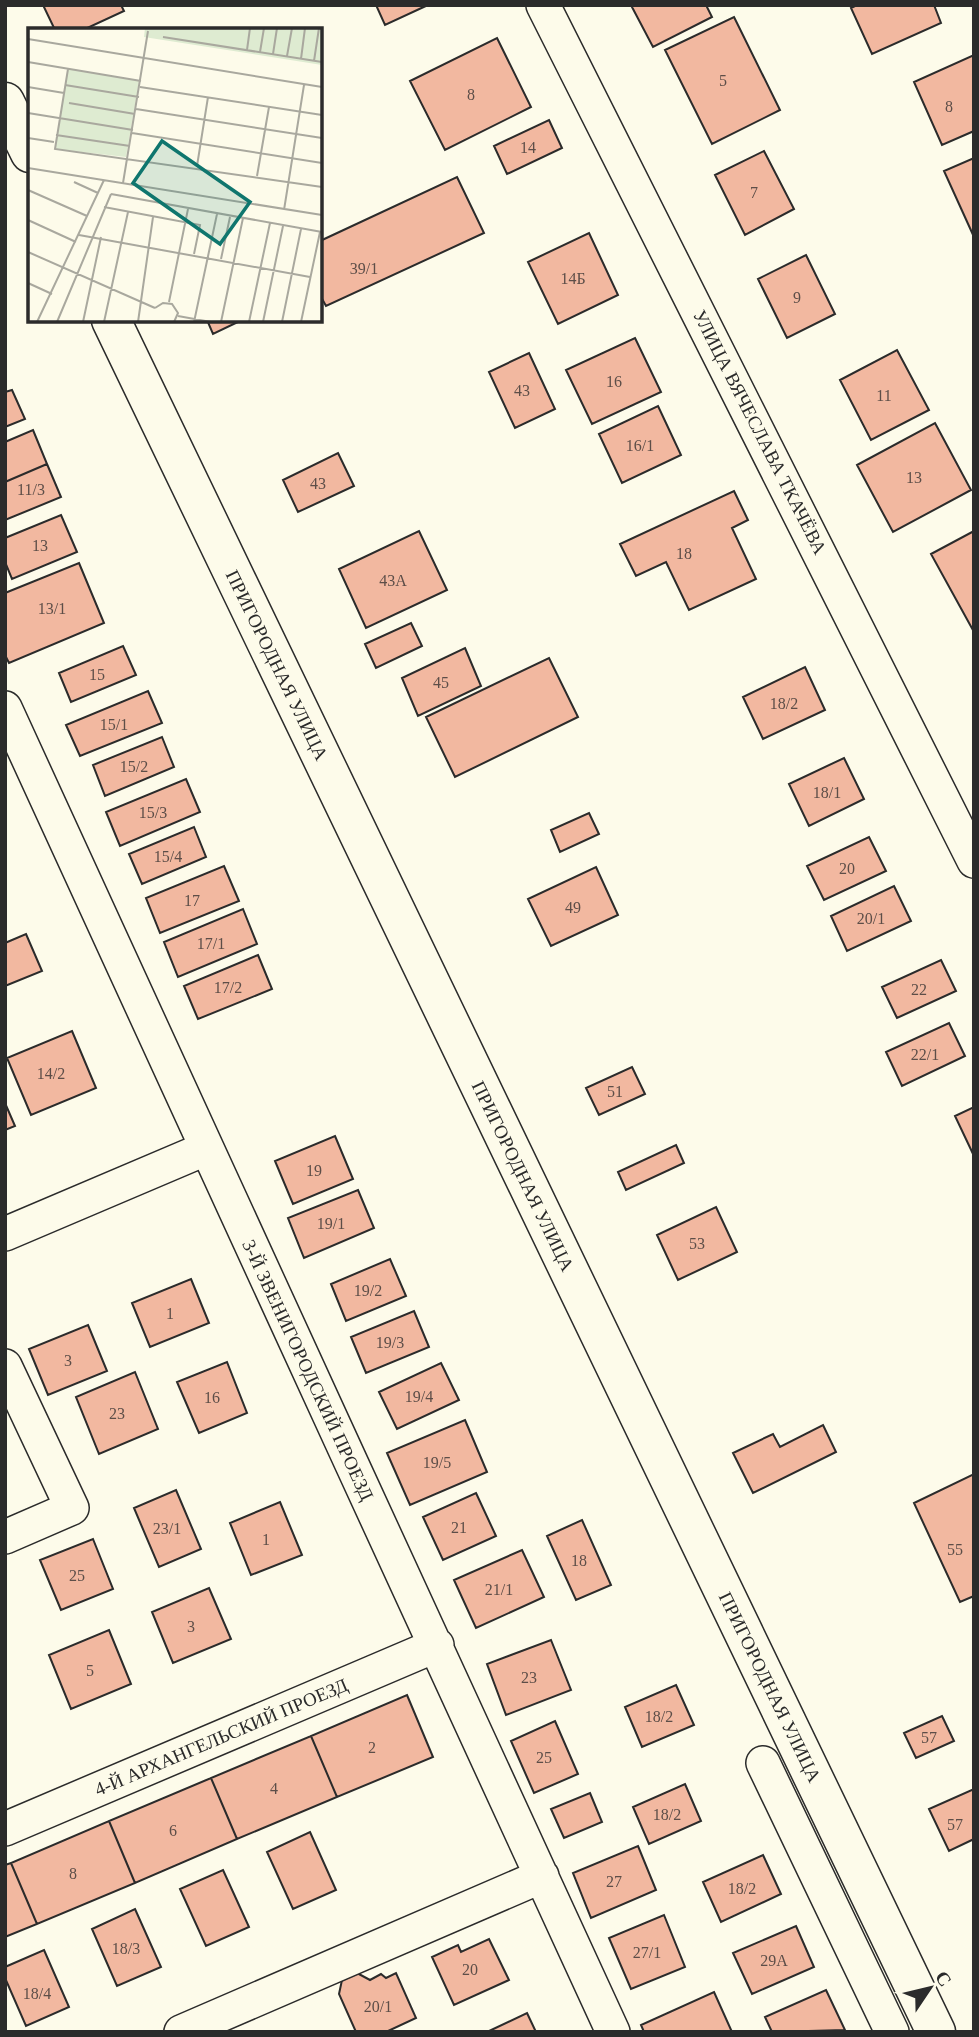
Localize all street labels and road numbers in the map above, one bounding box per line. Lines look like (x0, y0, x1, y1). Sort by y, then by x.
street label: УЛИЦА ВЯЧЕСЛАВА ТКАЧЁВА (689, 306, 831, 558)
street label: ПРИГОРОДНАЯ УЛИЦА (222, 566, 332, 764)
street label: ПРИГОРОДНАЯ УЛИЦА (468, 1077, 578, 1275)
street label: 3-Й ЗВЕНИГОРОДСКИЙ ПРОЕЗД (238, 1236, 378, 1504)
street label: ПРИГОРОДНАЯ УЛИЦА (715, 1588, 825, 1786)
street label: 4-Й АРХАНГЕЛЬСКИЙ ПРОЕЗД (91, 1673, 351, 1801)

